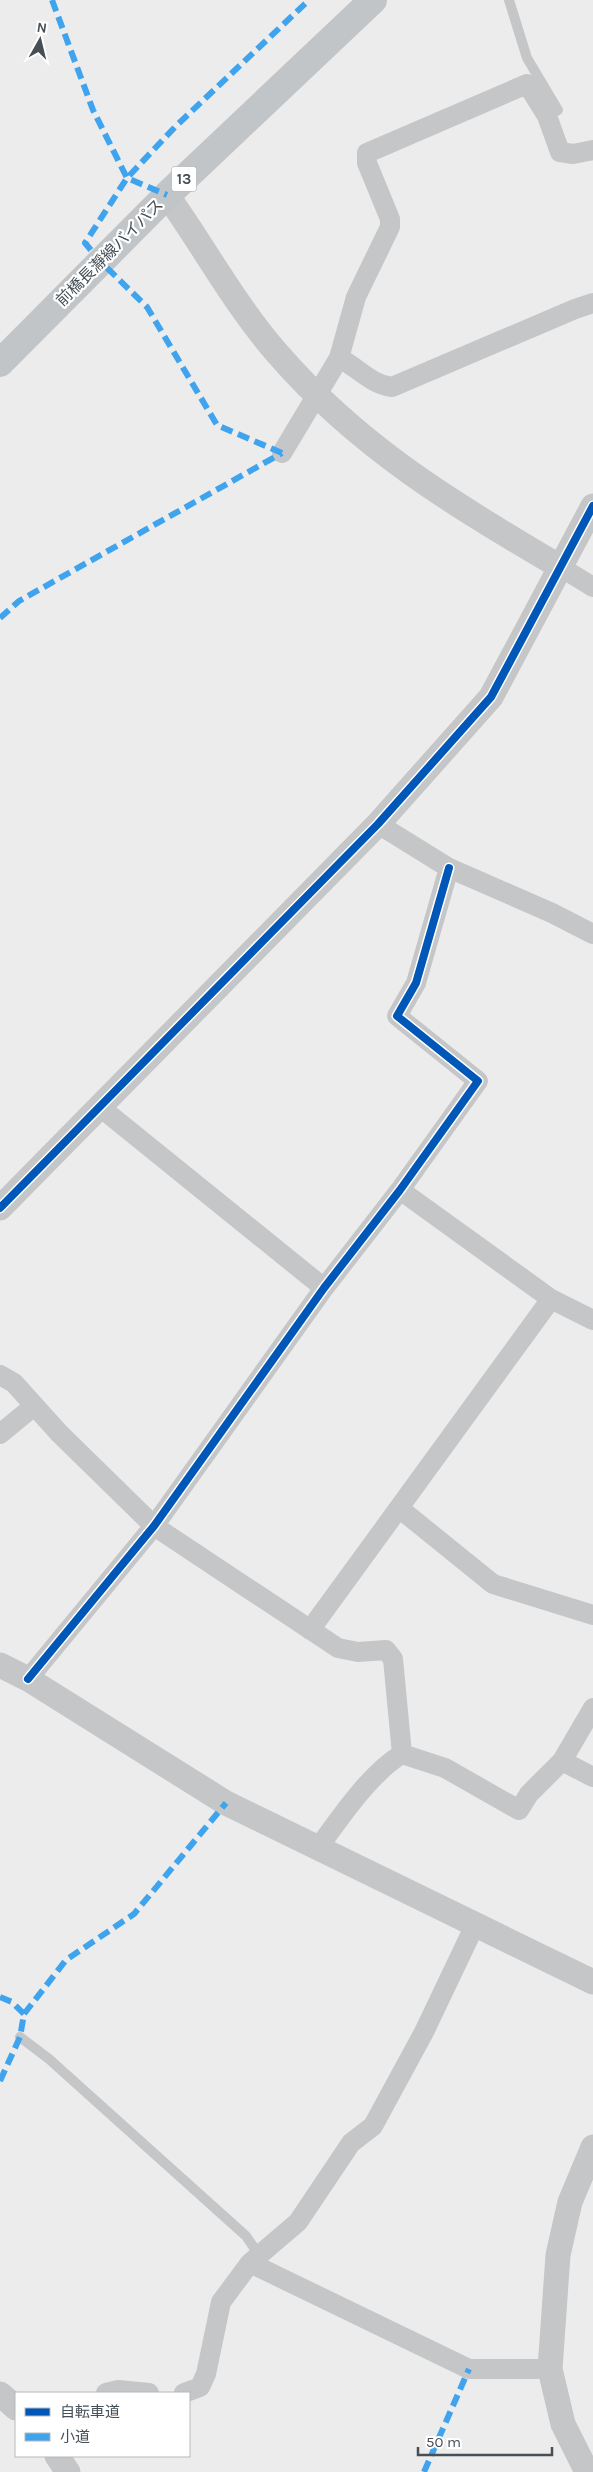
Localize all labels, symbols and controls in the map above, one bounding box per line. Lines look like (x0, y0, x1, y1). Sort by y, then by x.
north arrow (15, 15, 65, 65)
text: N (36, 19, 48, 37)
road number: 13 (172, 166, 196, 192)
street label: 前橋長瀞線バイパス (52, 195, 167, 310)
legend (15, 2392, 190, 2457)
text: 自転車道 (60, 2403, 120, 2421)
scale bar (418, 2424, 552, 2456)
text: 小道 (60, 2428, 90, 2446)
text: 50 m (426, 2433, 461, 2451)

